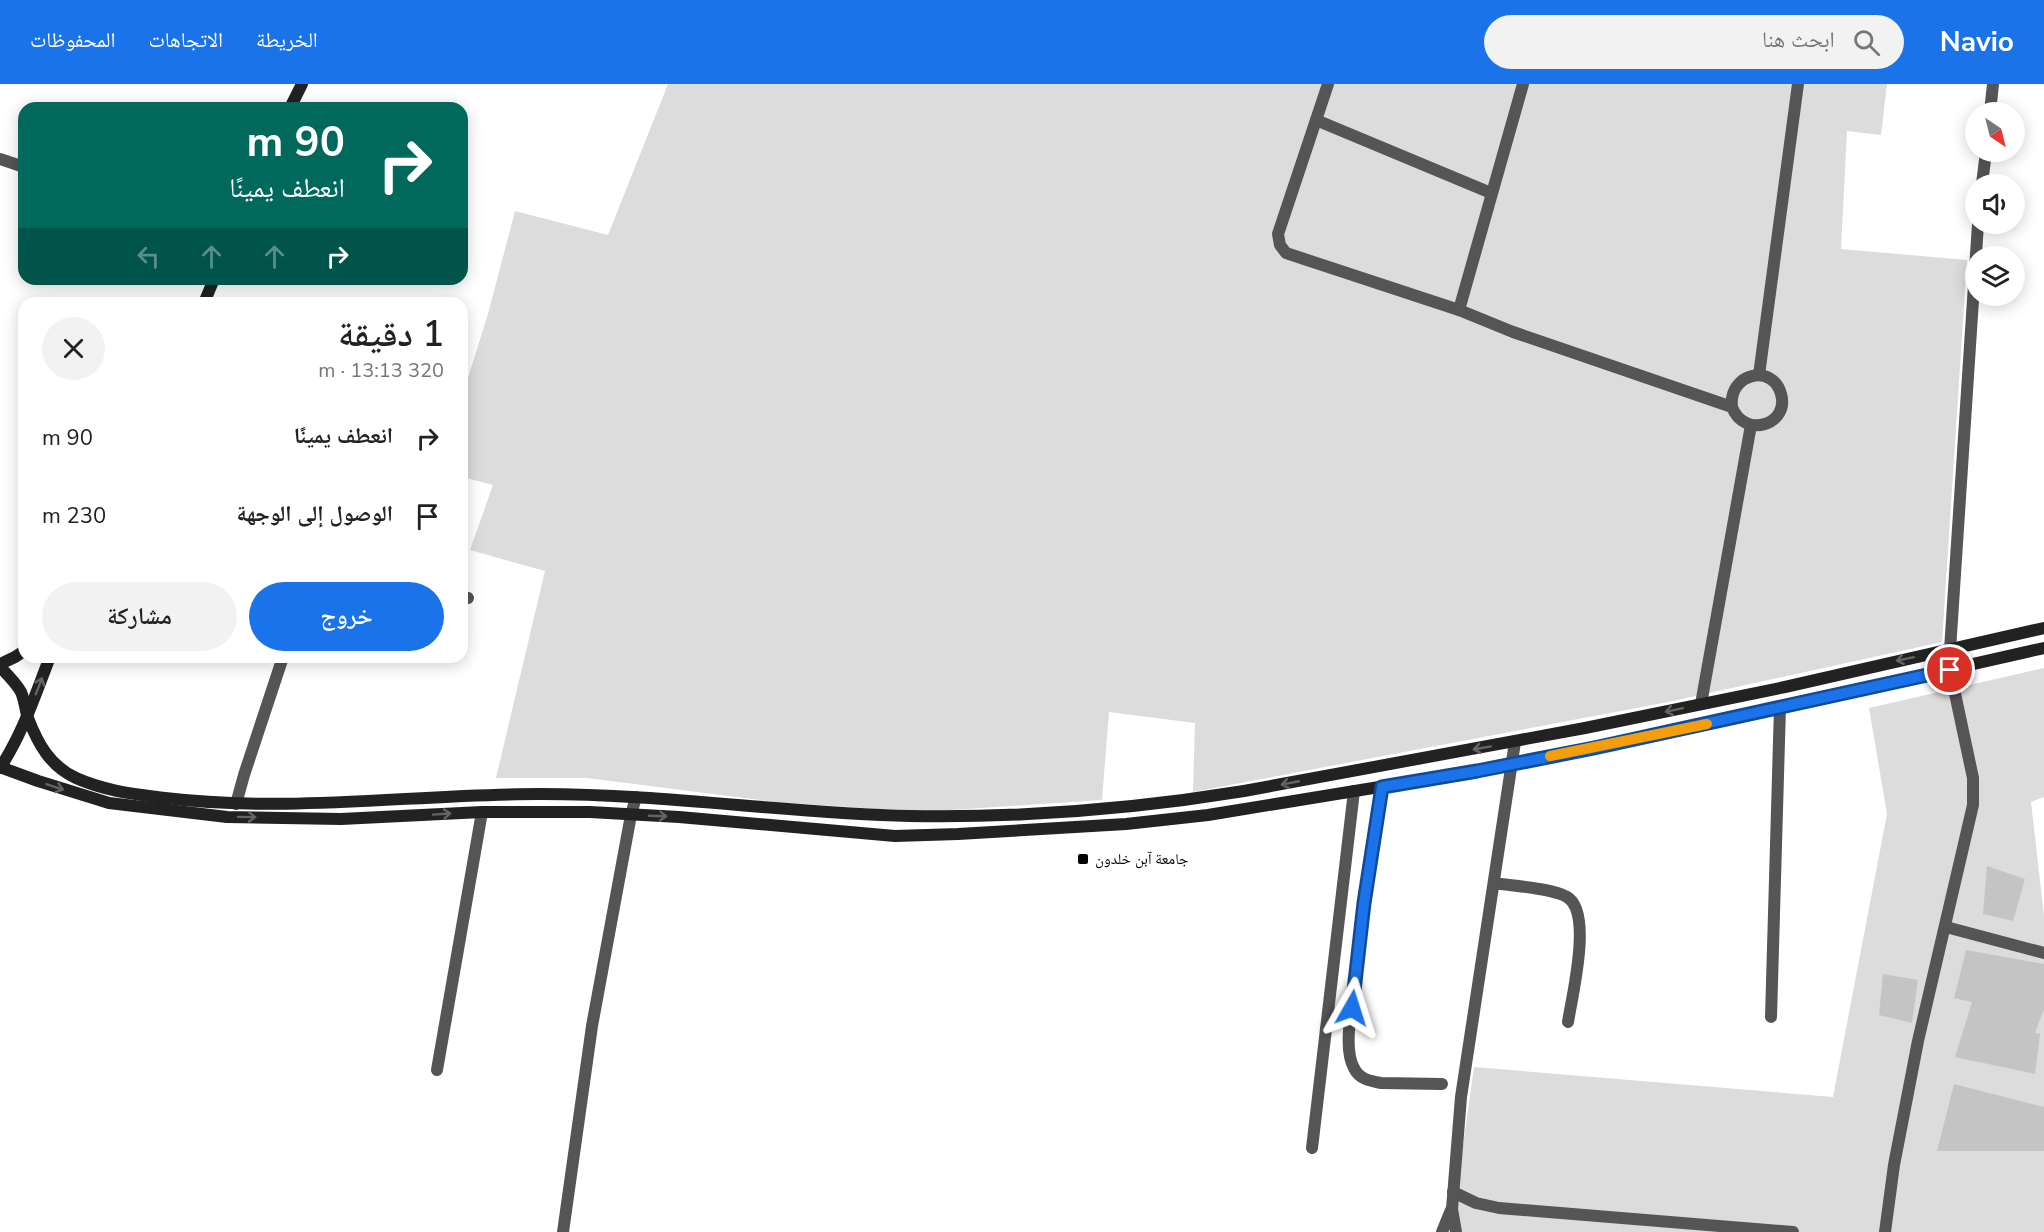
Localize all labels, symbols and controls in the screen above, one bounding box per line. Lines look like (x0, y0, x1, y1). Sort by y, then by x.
search box (1484, 15, 1904, 69)
text: Navio (1940, 23, 2014, 61)
text: ابحث هنا (1762, 25, 1835, 55)
text: المحفوظات (30, 26, 115, 54)
text: الاتجاهات (148, 26, 223, 54)
text: الخريطة (256, 26, 318, 54)
icon: search (1850, 26, 1883, 59)
north arrow (1965, 102, 2025, 162)
map controls (1965, 102, 2025, 306)
text: 90 m (246, 114, 345, 171)
icon: right (366, 126, 444, 204)
text: انعطف يمينًا (229, 170, 345, 207)
button: sound (1965, 174, 2025, 234)
icon: left (132, 240, 165, 273)
icon: ahead (195, 240, 228, 273)
icon: ahead (258, 240, 291, 273)
icon: right (321, 240, 354, 273)
button: layers (1965, 246, 2025, 306)
text: 1 دقيقة (338, 310, 444, 359)
button: close (42, 317, 105, 380)
text: 320 m · 13:13 (318, 357, 444, 384)
text: انعطف يمينًا (294, 421, 393, 451)
icon: right (411, 422, 444, 455)
text: 90 m (42, 423, 93, 453)
text: الوصول إلى الوجهة (236, 499, 393, 529)
icon: arrive (411, 500, 444, 533)
text: 230 m (42, 501, 106, 531)
button: مشاركة (42, 582, 237, 651)
button: خروج (249, 582, 444, 651)
pin (1924, 644, 1975, 695)
icon: arrive (1933, 653, 1966, 686)
one-way arrow (1896, 654, 1915, 665)
one-way arrow (34, 678, 45, 696)
one-way arrow (1664, 705, 1684, 716)
one-way arrow (1473, 743, 1493, 754)
one-way arrow (1281, 778, 1301, 789)
one-way arrow (45, 782, 64, 793)
one-way arrow (432, 808, 452, 819)
one-way arrow (647, 810, 667, 822)
one-way arrow (237, 811, 257, 823)
place label: جامعة آبن خلدون (1095, 849, 1189, 869)
marker: جامعة آبن خلدون (1076, 852, 1090, 866)
position arrow (1320, 976, 1384, 1040)

